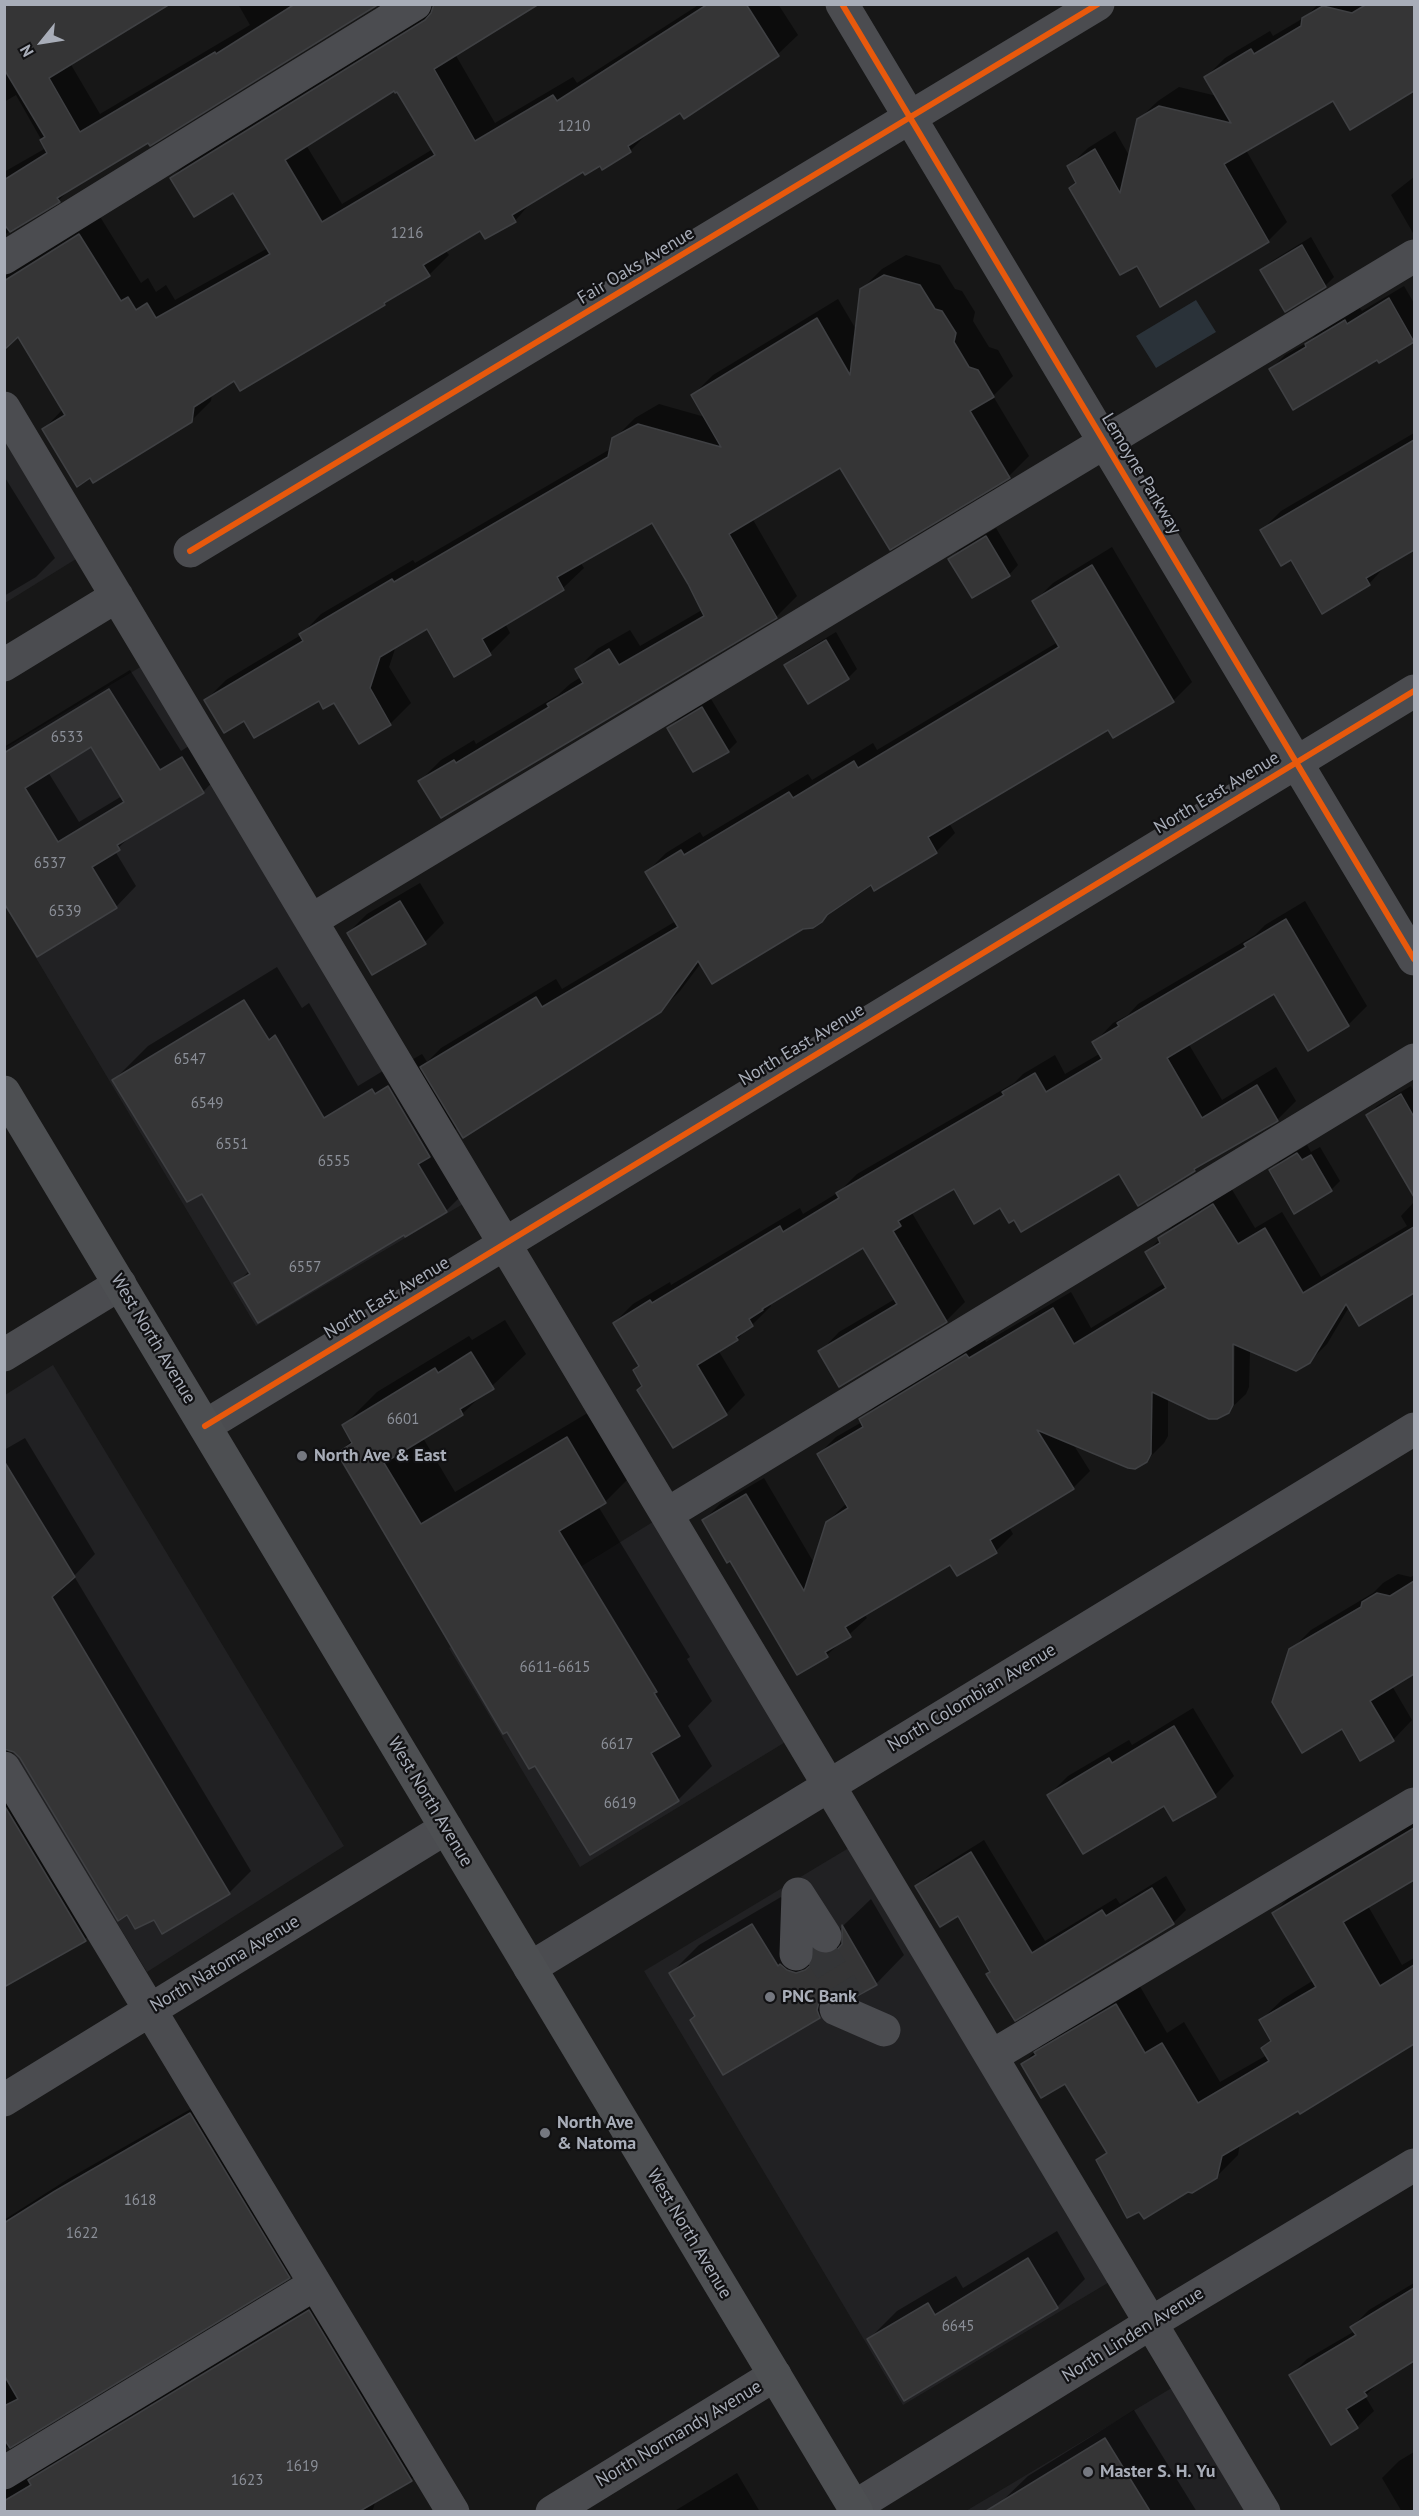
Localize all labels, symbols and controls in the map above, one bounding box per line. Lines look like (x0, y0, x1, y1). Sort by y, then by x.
north arrow (12, 12, 72, 72)
text: N (15, 41, 38, 61)
house number: 1210 (558, 118, 590, 136)
street label: Fair Oaks Avenue (574, 223, 698, 309)
house number: 1216 (391, 225, 423, 243)
street label: Lemoyne Parkway (1096, 410, 1186, 538)
house number: 6533 (51, 729, 83, 747)
street label: North East Avenue (1150, 747, 1284, 839)
house number: 6537 (34, 855, 66, 873)
house number: 6539 (49, 903, 81, 921)
street label: North East Avenue (735, 999, 869, 1091)
house number: 6547 (174, 1051, 206, 1069)
house number: 6549 (191, 1095, 223, 1113)
house number: 6551 (216, 1136, 248, 1154)
house number: 6555 (318, 1153, 350, 1171)
street label: North East Avenue (320, 1252, 454, 1344)
house number: 6557 (289, 1259, 321, 1277)
street label: West North Avenue (106, 1270, 200, 1408)
house number: 6601 (387, 1411, 419, 1429)
place label: North Ave & East (314, 1445, 446, 1467)
marker: North Ave & East (295, 1449, 309, 1463)
street label: North Colombian Avenue (884, 1639, 1060, 1757)
house number: 6611-6615 (520, 1659, 590, 1677)
street label: West North Avenue (383, 1733, 477, 1871)
house number: 6617 (601, 1736, 633, 1754)
house number: 6619 (604, 1795, 636, 1813)
street label: North Natoma Avenue (146, 1911, 304, 2017)
place label: PNC Bank (782, 1986, 857, 2008)
marker: PNC Bank (763, 1990, 777, 2004)
place label: North Ave & Natoma (557, 2112, 636, 2154)
marker: North Ave & Natoma (538, 2126, 552, 2140)
street label: West North Avenue (642, 2165, 736, 2303)
house number: 1618 (124, 2192, 156, 2210)
house number: 1622 (66, 2225, 98, 2243)
street label: North Linden Avenue (1058, 2283, 1208, 2387)
house number: 6645 (942, 2318, 974, 2336)
street label: North Normandy Avenue (592, 2376, 766, 2492)
house number: 1619 (286, 2458, 318, 2476)
place label: Master S. H. Yu (1100, 2461, 1215, 2483)
marker: Master S. H. Yu (1081, 2465, 1095, 2479)
house number: 1623 (231, 2472, 263, 2490)

